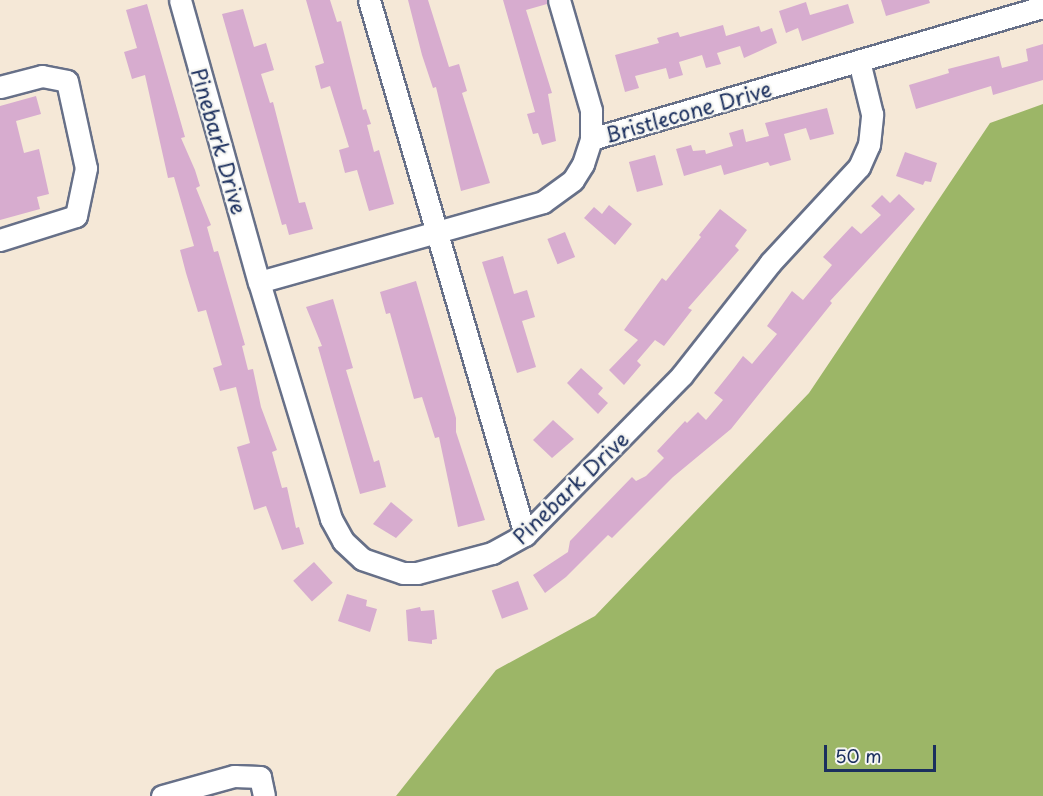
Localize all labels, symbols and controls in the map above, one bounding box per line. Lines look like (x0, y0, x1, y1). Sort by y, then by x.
street label: Pinebark Drive (187, 65, 253, 217)
street label: Bristlecone Drive (602, 75, 774, 147)
street label: Pinebark Drive (507, 426, 633, 548)
scale bar (827, 733, 940, 771)
text: 50 m (835, 742, 882, 769)

